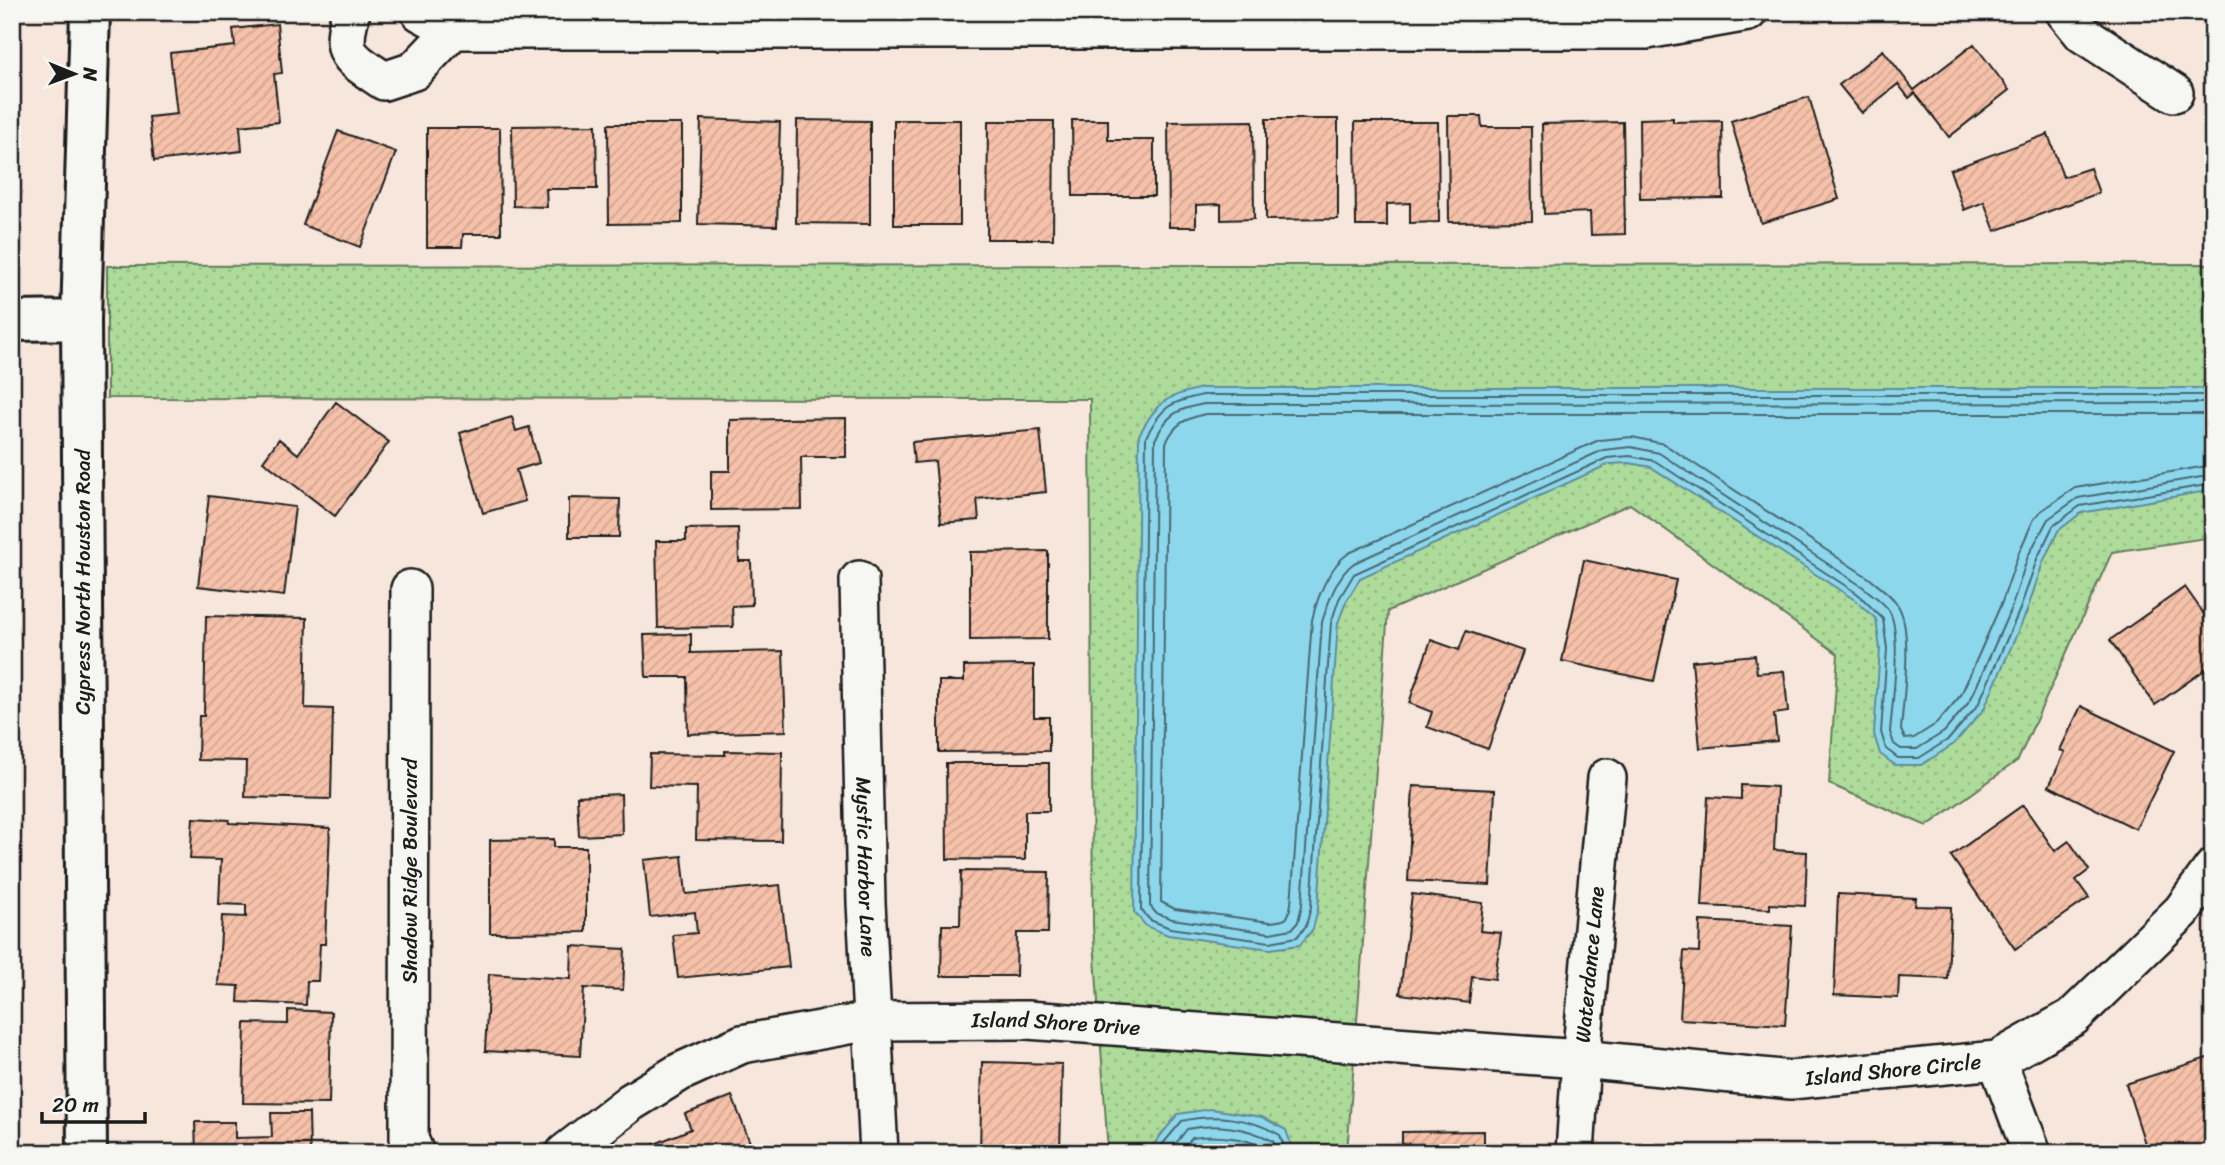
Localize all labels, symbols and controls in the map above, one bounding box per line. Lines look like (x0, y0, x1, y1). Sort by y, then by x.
north arrow (38, 38, 108, 108)
text: N (74, 66, 107, 82)
street label: Cypress North Houston Road (64, 447, 102, 715)
street label: Shadow Ridge Boulevard (391, 757, 429, 984)
street label: Mystic Harbor Lane (844, 777, 888, 958)
street label: Waterdance Lane (1564, 885, 1616, 1044)
street label: Island Shore Drive (970, 1001, 1142, 1047)
street label: Island Shore Circle (1803, 1043, 1983, 1098)
scale bar (42, 1081, 145, 1125)
text: 20 m (52, 1086, 99, 1124)

